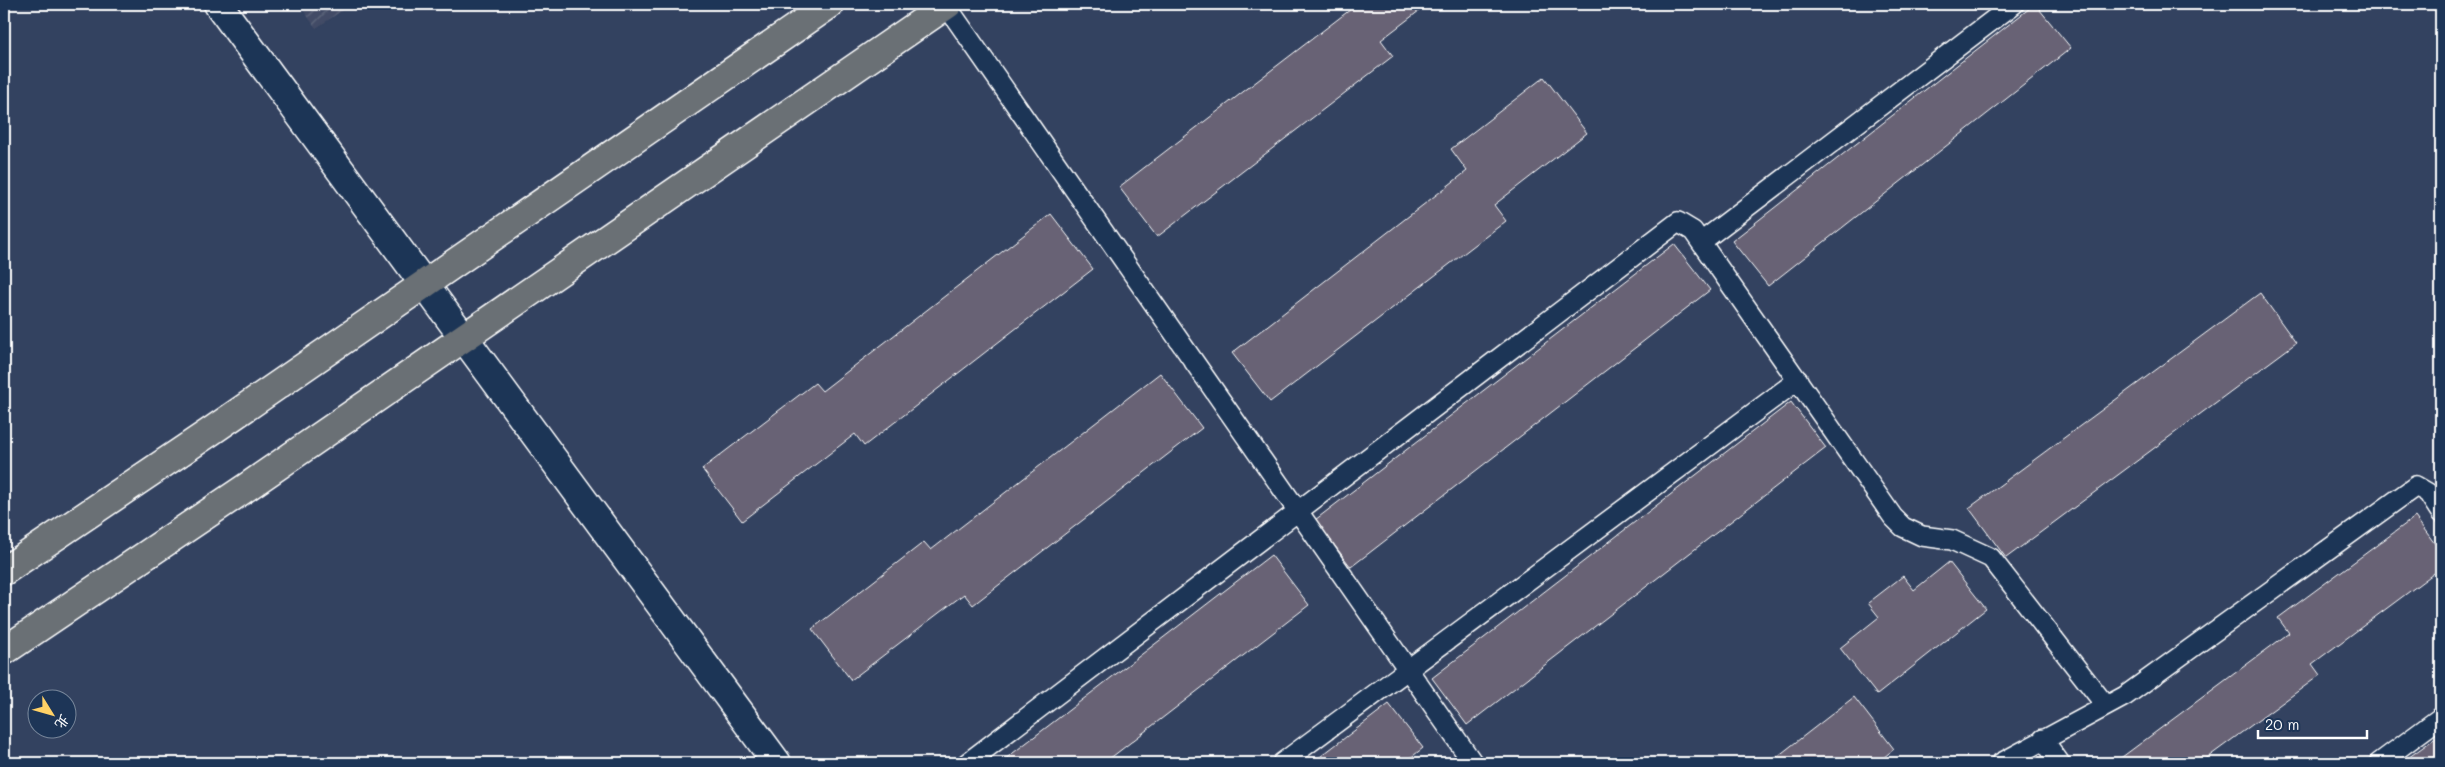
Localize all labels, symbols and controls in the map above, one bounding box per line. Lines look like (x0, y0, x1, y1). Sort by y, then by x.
north arrow (28, 690, 78, 740)
scale bar (2258, 707, 2366, 739)
text: 北 (51, 711, 75, 733)
text: 20 m (2265, 714, 2299, 734)

